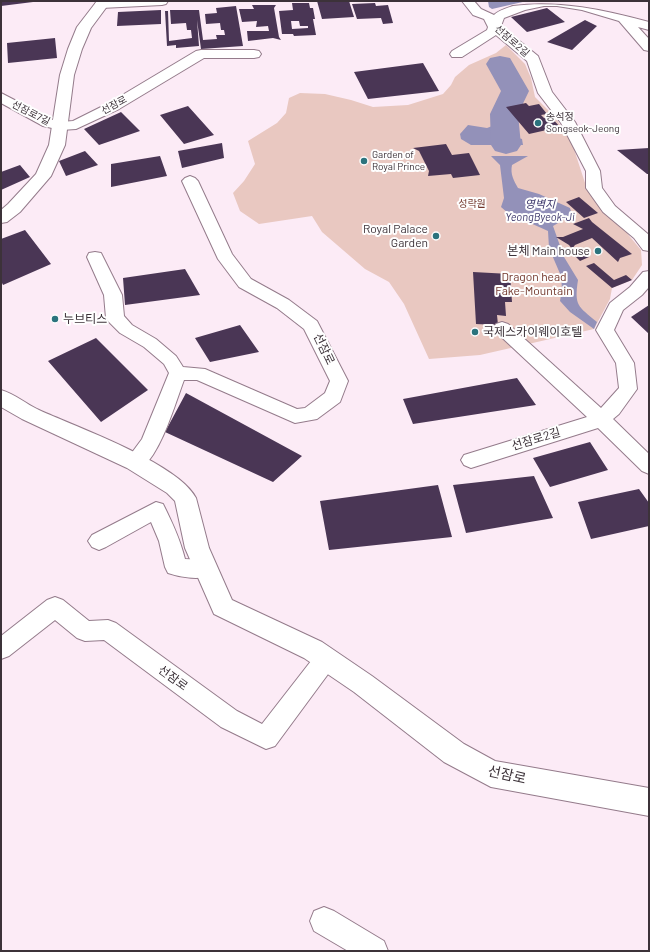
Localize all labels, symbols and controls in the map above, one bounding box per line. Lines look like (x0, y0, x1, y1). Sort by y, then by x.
street label: 선잠로2길 (492, 23, 532, 59)
street label: 선잠로 (99, 93, 129, 117)
street label: 선잠로7길 (10, 98, 52, 128)
place label: 송석정 Songseok-Jeong (546, 111, 620, 134)
marker: 송석정 Songseok-Jeong (533, 118, 543, 128)
place label: Garden of Royal Prince (372, 149, 425, 172)
marker: Garden of Royal Prince (359, 156, 369, 166)
water label: 영벽지 YeongByeok-Ji (505, 197, 575, 223)
park label: 성락원 (458, 198, 486, 210)
place label: Royal Palace Garden (363, 222, 428, 250)
marker: Royal Palace Garden (431, 231, 441, 241)
place label: 본체 Main house (507, 244, 590, 258)
marker: 본체 Main house (593, 246, 603, 256)
park label: Dragon head Fake-Mountain (495, 270, 573, 298)
place label: 누브티스 (63, 312, 107, 326)
marker: 누브티스 (50, 314, 60, 324)
place label: 국제스카이웨이호텔 (483, 325, 582, 339)
marker: 국제스카이웨이호텔 (470, 327, 480, 337)
street label: 선잠로 (310, 331, 338, 367)
street label: 선잠로2길 (510, 425, 562, 453)
street label: 선잠로 (155, 662, 191, 694)
street label: 선잠로 (486, 762, 528, 788)

